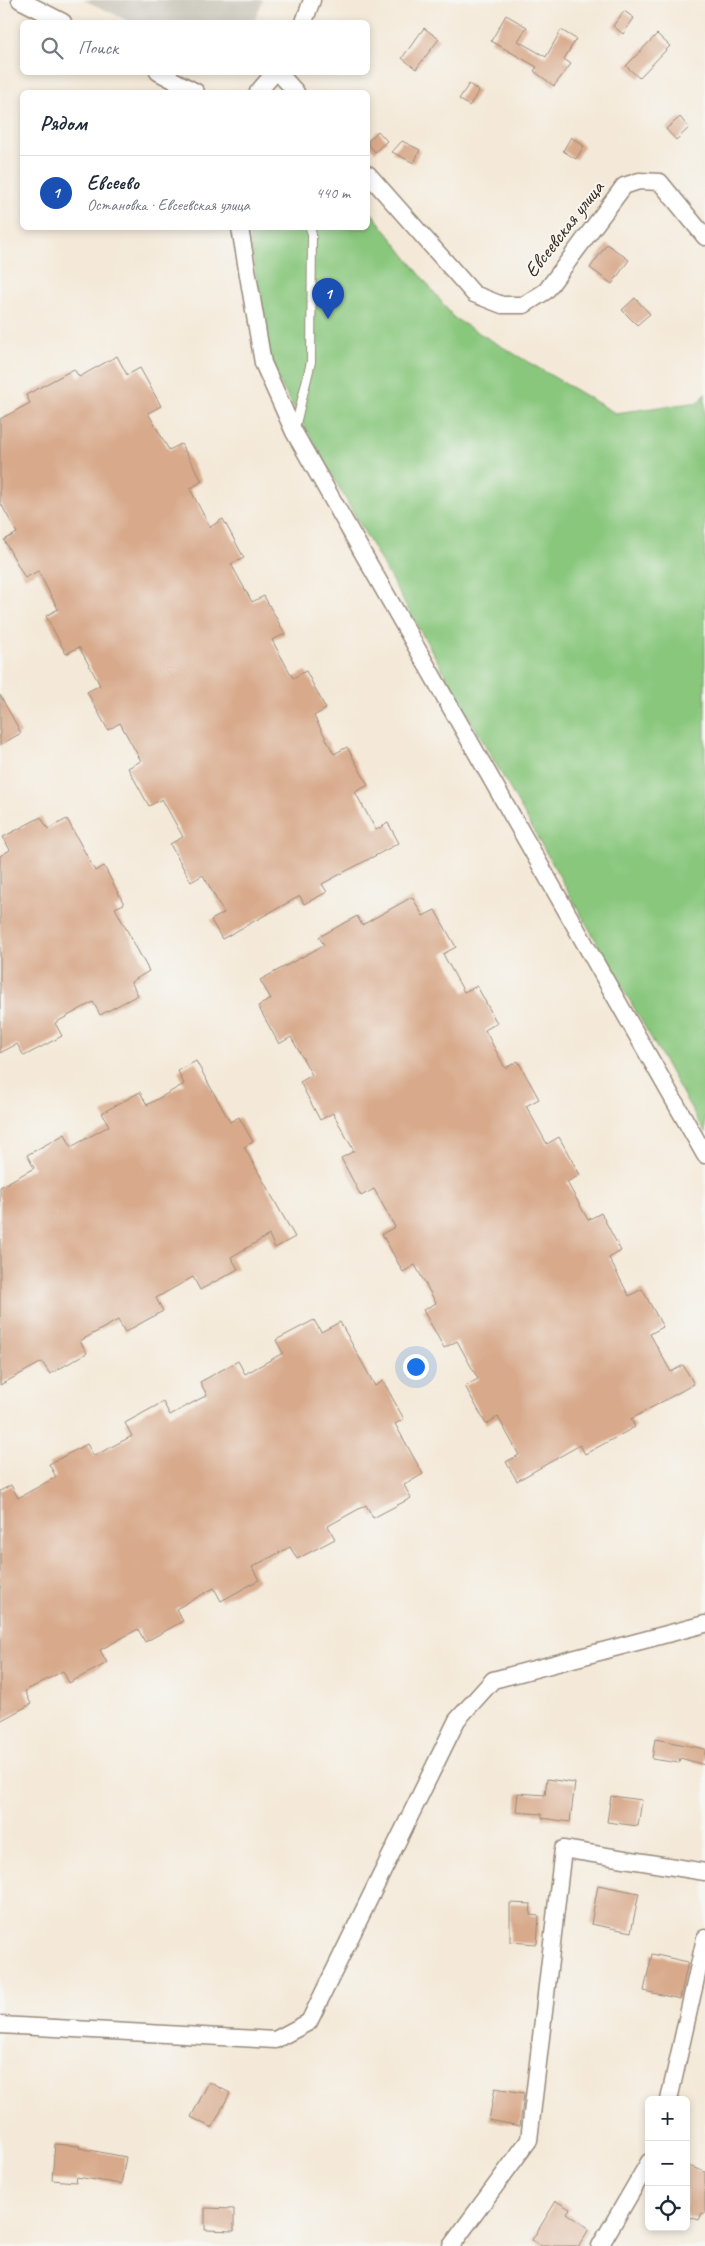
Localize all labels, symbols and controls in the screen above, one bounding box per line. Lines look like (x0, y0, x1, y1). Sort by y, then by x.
search box (20, 20, 370, 75)
icon: search (38, 34, 66, 62)
text: Поиск (78, 36, 118, 60)
text: Рядом (40, 110, 87, 136)
text: Евсеево (87, 171, 139, 195)
street label: Евсеевская улица (519, 175, 610, 282)
text: 1 (52, 183, 60, 203)
text: 440 m (316, 183, 350, 203)
text: Остановка · Евсеевская улица (87, 195, 250, 215)
pin: 1 (312, 278, 344, 319)
your location (403, 1354, 429, 1380)
map controls (645, 2096, 690, 2231)
button: + (645, 2096, 690, 2141)
button: − (645, 2141, 690, 2186)
button: locate (645, 2186, 690, 2231)

